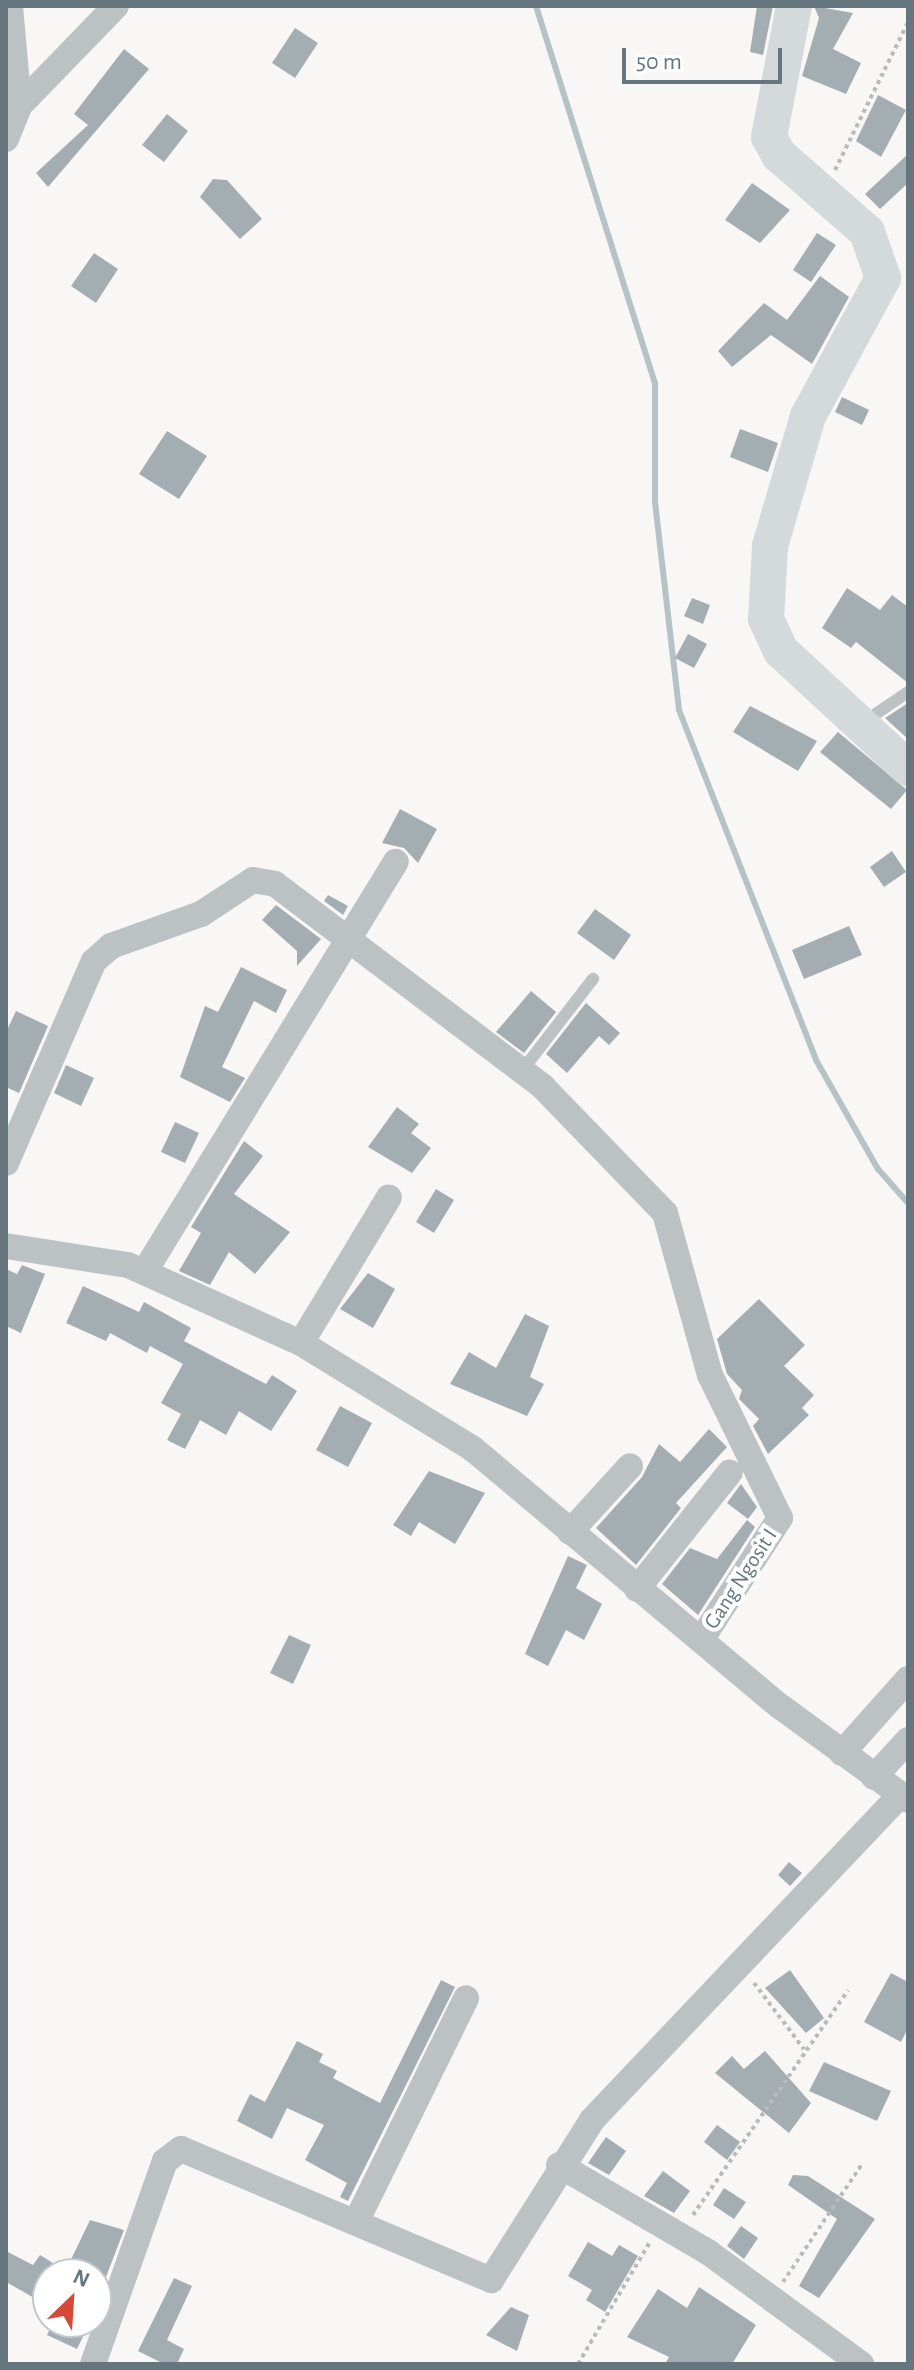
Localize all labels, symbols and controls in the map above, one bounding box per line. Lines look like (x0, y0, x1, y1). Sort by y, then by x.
scale bar (626, 32, 786, 82)
text: 50 m (636, 50, 682, 74)
street label: Gang Ngosit I (699, 1524, 783, 1634)
north arrow (32, 2258, 112, 2338)
text: N (70, 2265, 93, 2291)

